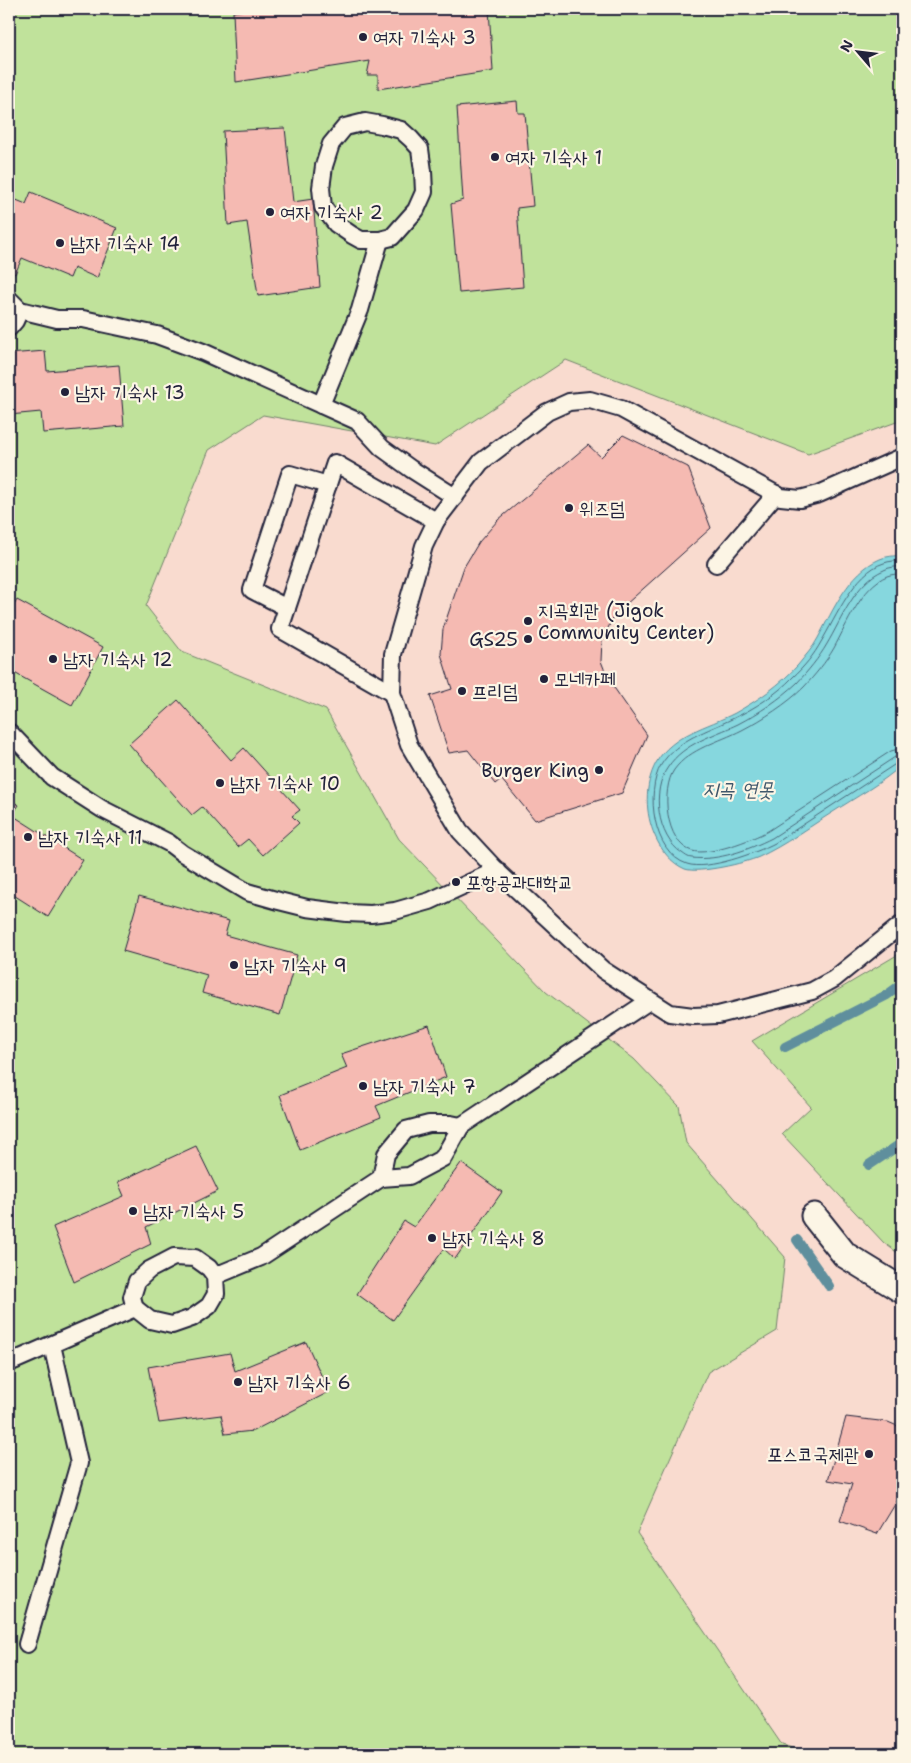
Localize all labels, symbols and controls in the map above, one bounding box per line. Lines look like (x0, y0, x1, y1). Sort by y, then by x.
place label: 여자 기숙사 3 (373, 25, 476, 50)
north arrow (834, 28, 884, 78)
marker: 여자 기숙사 3 (357, 31, 369, 43)
text: N (836, 37, 857, 55)
place label: 여자 기숙사 1 (505, 145, 602, 170)
marker: 여자 기숙사 1 (489, 151, 501, 163)
place label: 여자 기숙사 2 (280, 200, 383, 225)
marker: 여자 기숙사 2 (264, 206, 276, 218)
place label: 남자 기숙사 14 (70, 231, 180, 256)
marker: 남자 기숙사 14 (54, 237, 66, 249)
place label: 남자 기숙사 13 (75, 380, 185, 405)
marker: 남자 기숙사 13 (59, 386, 71, 398)
place label: 위즈덤 (579, 496, 625, 521)
marker: 위즈덤 (563, 502, 575, 514)
place label: 지곡회관 (Jigok Community Center) (538, 598, 714, 645)
marker: 지곡회관 (Jigok Community Center) (522, 615, 534, 627)
place label: GS25 (469, 627, 518, 652)
marker: GS25 (522, 633, 534, 645)
place label: 남자 기숙사 12 (63, 647, 173, 672)
marker: 남자 기숙사 12 (47, 653, 59, 665)
place label: 모네카페 (554, 667, 615, 692)
marker: 모네카페 (538, 673, 550, 685)
place label: 프리덤 (472, 679, 518, 704)
marker: 프리덤 (456, 685, 468, 697)
place label: Burger King (481, 758, 589, 783)
marker: Burger King (593, 764, 605, 776)
place label: 남자 기숙사 10 (230, 771, 340, 796)
water label: 지곡 연못 (702, 776, 774, 802)
marker: 남자 기숙사 10 (214, 777, 226, 789)
place label: 남자 기숙사 11 (38, 825, 143, 850)
marker: 남자 기숙사 11 (22, 831, 34, 843)
place label: 포항공과대학교 (466, 870, 573, 895)
marker: 포항공과대학교 (450, 876, 462, 888)
place label: 남자 기숙사 9 (244, 953, 347, 978)
marker: 남자 기숙사 9 (228, 959, 240, 971)
place label: 남자 기숙사 7 (373, 1074, 476, 1099)
marker: 남자 기숙사 7 (357, 1080, 369, 1092)
place label: 남자 기숙사 5 (143, 1199, 244, 1224)
marker: 남자 기숙사 5 (127, 1205, 139, 1217)
place label: 남자 기숙사 8 (442, 1226, 545, 1251)
marker: 남자 기숙사 8 (426, 1232, 438, 1244)
place label: 남자 기숙사 6 (248, 1370, 351, 1395)
marker: 남자 기숙사 6 (232, 1376, 244, 1388)
place label: 포스코국제관 (767, 1442, 859, 1467)
marker: 포스코국제관 (863, 1448, 875, 1460)

